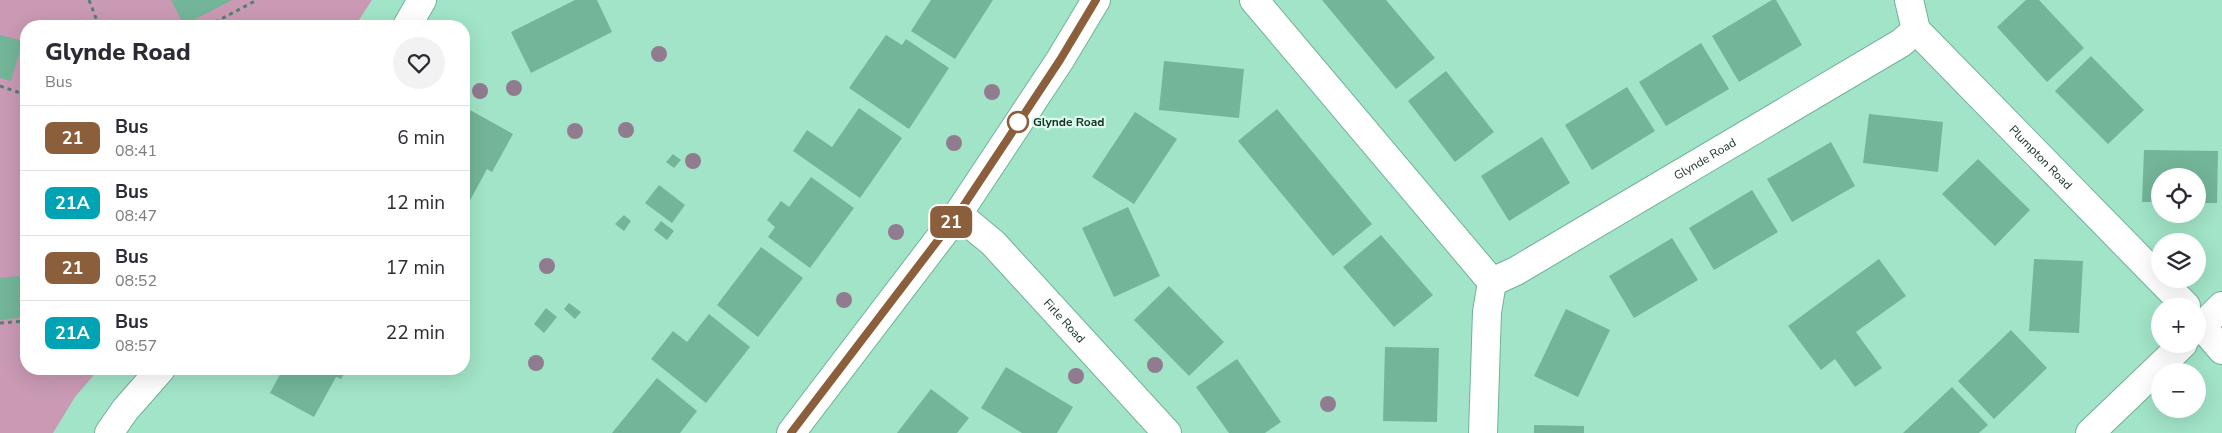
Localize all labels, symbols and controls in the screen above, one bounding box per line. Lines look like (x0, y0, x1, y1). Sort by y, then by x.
text: Glynde Road (45, 36, 191, 68)
button: heart (393, 37, 445, 89)
text: Bus (45, 71, 73, 93)
marker: Glynde Road (1007, 111, 1029, 133)
text: Bus (115, 114, 148, 140)
place label: Glynde Road (1033, 114, 1105, 130)
street label: Plumpton Road (2006, 122, 2076, 193)
text: 6 min (397, 125, 445, 151)
text: 21 (62, 126, 83, 150)
street label: Glynde Road (1671, 134, 1739, 184)
text: 08:41 (115, 140, 157, 162)
map controls (2151, 168, 2206, 418)
button: locate (2151, 168, 2206, 223)
text: Bus (115, 179, 148, 205)
text: 12 min (386, 190, 445, 216)
text: 21A (55, 191, 90, 215)
text: 08:47 (115, 205, 157, 227)
line badge: 21 (928, 206, 974, 238)
text: 21 (940, 210, 962, 234)
button: layers (2151, 233, 2206, 288)
text: Bus (115, 244, 148, 270)
text: 17 min (386, 255, 445, 281)
text: 21 (62, 256, 83, 280)
text: 08:52 (115, 270, 157, 292)
street label: Firle Road (1040, 295, 1089, 346)
button: + (2151, 298, 2206, 353)
text: Bus (115, 309, 148, 335)
text: 22 min (386, 320, 445, 346)
text: 21A (55, 321, 90, 345)
text: 08:57 (115, 335, 157, 357)
button: − (2151, 363, 2206, 418)

